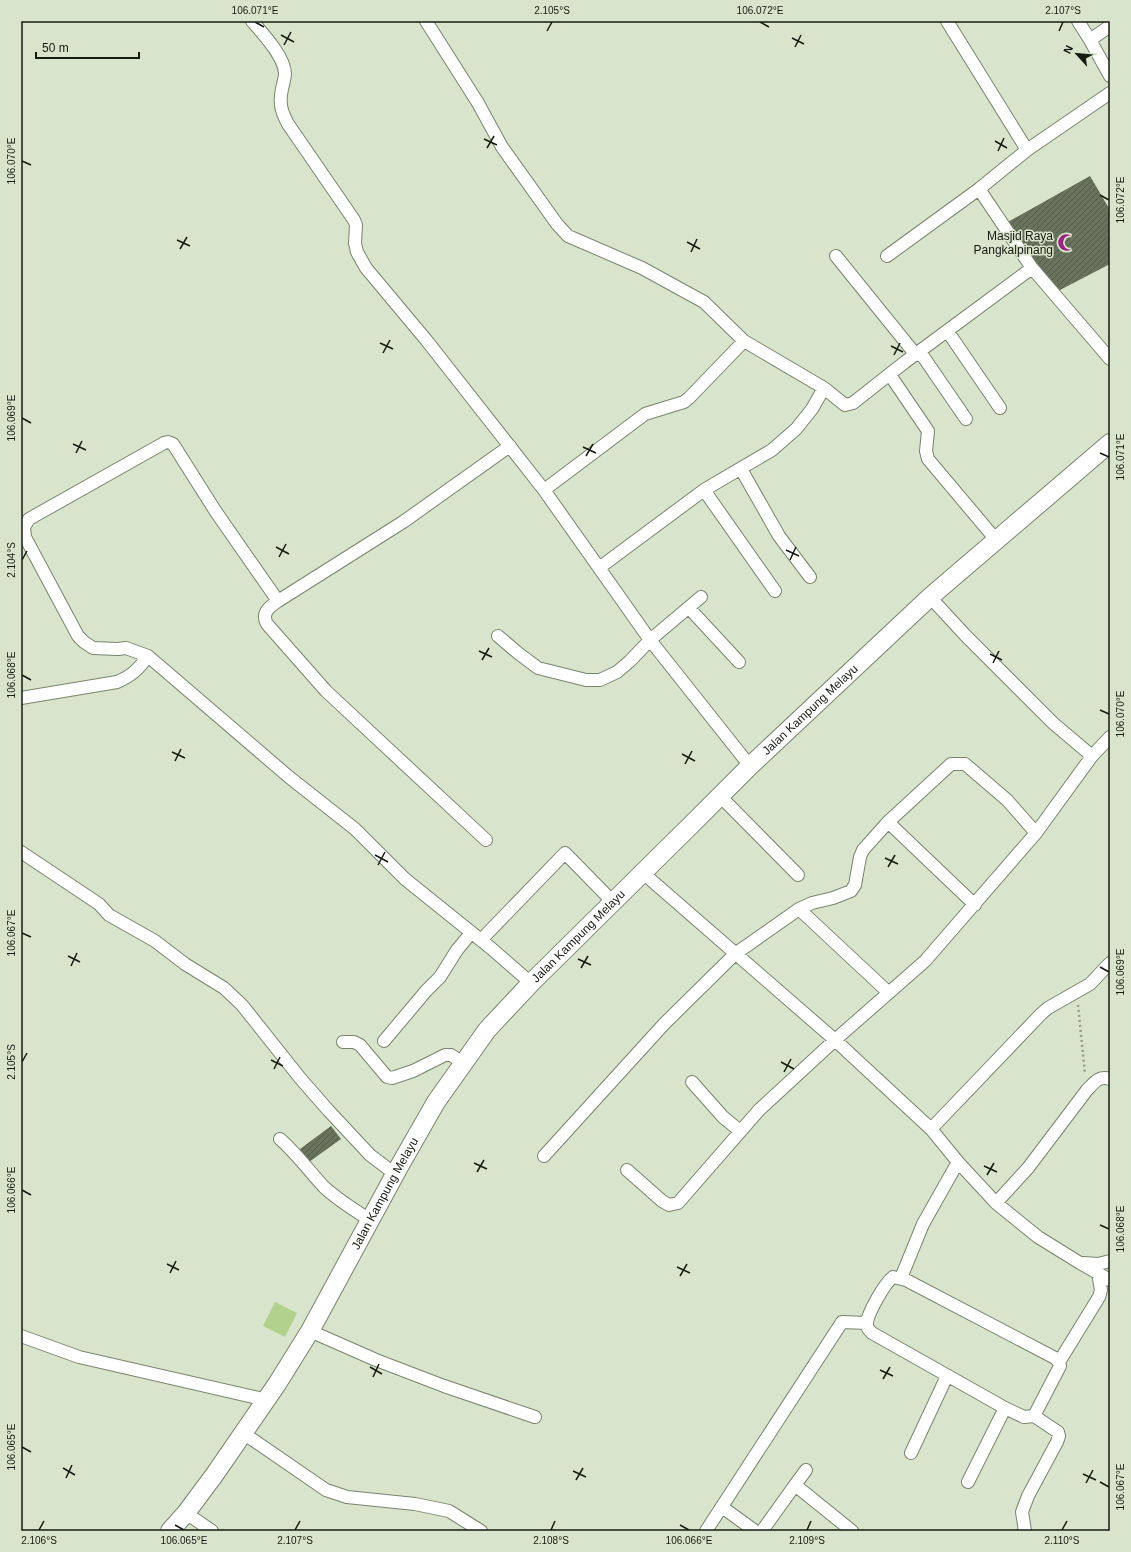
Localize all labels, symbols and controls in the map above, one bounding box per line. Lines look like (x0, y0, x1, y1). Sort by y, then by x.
text: 106.071°E (232, 5, 279, 16)
text: 2.105°S (534, 5, 570, 16)
text: 106.072°E (737, 5, 784, 16)
text: 2.107°S (1045, 5, 1081, 16)
scale bar (36, 34, 139, 60)
north arrow (1057, 34, 1097, 74)
text: 50 m (42, 41, 69, 55)
text: N (1061, 43, 1075, 56)
text: 106.070°E (6, 137, 17, 184)
text: 106.072°E (1115, 176, 1126, 223)
place label: Masjid Raya Pangkalpinang (974, 229, 1053, 257)
mosque icon: Masjid Raya Pangkalpinang (1056, 233, 1076, 253)
text: 106.069°E (6, 394, 17, 441)
text: 106.071°E (1115, 433, 1126, 480)
text: 2.104°S (6, 542, 17, 578)
text: 106.068°E (6, 651, 17, 698)
street label: Jalan Kampung Melayu (759, 662, 861, 758)
text: 106.070°E (1115, 690, 1126, 737)
street label: Jalan Kampung Melayu (529, 887, 628, 985)
text: 106.067°E (6, 909, 17, 956)
text: 106.069°E (1115, 948, 1126, 995)
text: 2.105°S (6, 1044, 17, 1080)
street label: Jalan Kampung Melayu (349, 1135, 421, 1252)
text: 106.066°E (6, 1166, 17, 1213)
text: 106.068°E (1115, 1205, 1126, 1252)
text: 106.065°E (6, 1423, 17, 1470)
text: 106.067°E (1115, 1463, 1126, 1510)
text: 2.106°S (21, 1535, 57, 1546)
text: 106.065°E (161, 1535, 208, 1546)
text: 2.107°S (277, 1535, 313, 1546)
text: 2.108°S (533, 1535, 569, 1546)
text: 106.066°E (666, 1535, 713, 1546)
text: 2.109°S (789, 1535, 825, 1546)
text: 2.110°S (1045, 1535, 1080, 1546)

